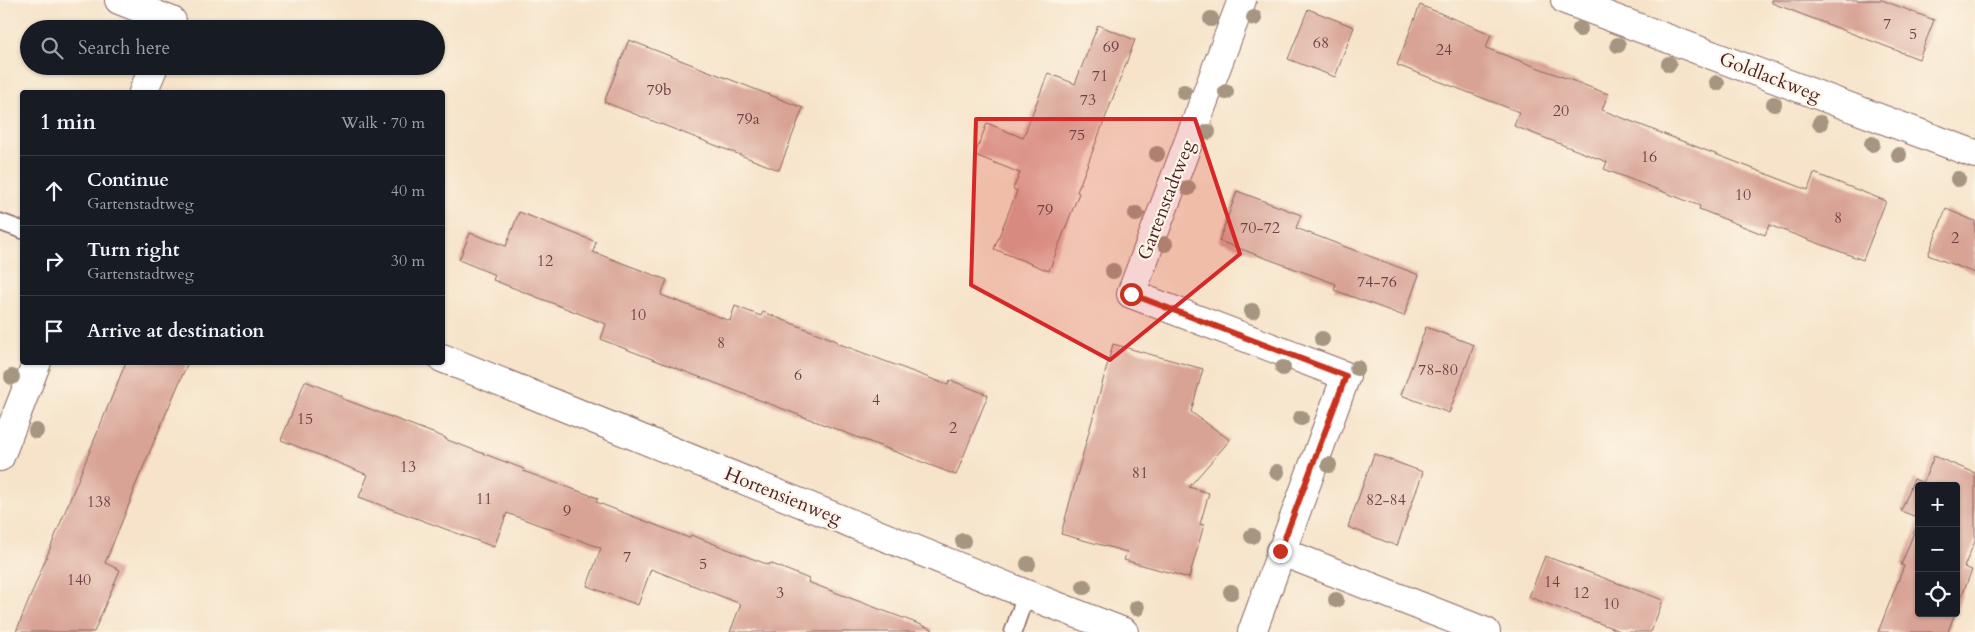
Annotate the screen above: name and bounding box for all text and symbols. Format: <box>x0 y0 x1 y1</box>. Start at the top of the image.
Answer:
house number: 7 <box>1883 13 1891 35</box>
search box <box>20 20 445 75</box>
house number: 5 <box>1909 23 1917 45</box>
house number: 68 <box>1313 32 1329 54</box>
icon: search <box>38 34 66 62</box>
text: Search here <box>78 35 170 61</box>
house number: 69 <box>1103 36 1119 58</box>
house number: 24 <box>1436 39 1452 61</box>
street label: Goldlackweg <box>1716 46 1825 108</box>
house number: 71 <box>1092 65 1108 87</box>
house number: 79b <box>647 79 671 101</box>
house number: 73 <box>1080 89 1096 111</box>
house number: 20 <box>1553 100 1569 122</box>
text: 1 min <box>40 108 96 137</box>
house number: 79a <box>736 108 760 130</box>
text: Walk · 70 m <box>341 112 425 134</box>
house number: 75 <box>1069 124 1085 146</box>
street label: Gartenstadtweg <box>1131 136 1201 264</box>
house number: 16 <box>1641 146 1657 168</box>
text: Continue <box>87 167 169 193</box>
icon: ahead <box>40 177 68 205</box>
text: 40 m <box>391 180 425 202</box>
house number: 10 <box>1735 184 1751 206</box>
text: Gartenstadtweg <box>87 193 194 215</box>
house number: 79 <box>1037 199 1053 221</box>
house number: 8 <box>1834 207 1842 229</box>
house number: 70-72 <box>1240 217 1280 239</box>
house number: 2 <box>1951 227 1959 249</box>
text: Turn right <box>87 237 179 263</box>
icon: right <box>40 247 68 275</box>
text: 30 m <box>391 250 425 272</box>
house number: 12 <box>537 250 553 272</box>
text: Gartenstadtweg <box>87 263 194 285</box>
house number: 74-76 <box>1357 271 1397 293</box>
route start <box>1120 283 1143 306</box>
house number: 10 <box>630 304 646 326</box>
icon: arrive <box>40 317 68 345</box>
text: Arrive at destination <box>87 318 264 344</box>
house number: 8 <box>717 332 725 354</box>
house number: 78-80 <box>1418 359 1458 381</box>
house number: 6 <box>794 364 802 386</box>
house number: 4 <box>872 389 880 411</box>
house number: 15 <box>297 408 313 430</box>
house number: 2 <box>949 417 957 439</box>
house number: 13 <box>400 456 416 478</box>
street label: Hortensienweg <box>721 461 846 531</box>
house number: 81 <box>1132 462 1148 484</box>
map controls <box>1915 482 1960 617</box>
button: + <box>1915 482 1960 527</box>
house number: 11 <box>476 488 492 510</box>
house number: 82-84 <box>1366 489 1406 511</box>
house number: 138 <box>87 491 111 513</box>
house number: 9 <box>563 500 571 522</box>
button: − <box>1915 527 1960 572</box>
route end <box>1269 540 1292 563</box>
house number: 7 <box>623 546 631 568</box>
house number: 5 <box>699 553 707 575</box>
house number: 140 <box>67 569 91 591</box>
house number: 14 <box>1544 571 1560 593</box>
button: locate <box>1915 572 1960 617</box>
house number: 3 <box>776 582 784 604</box>
house number: 12 <box>1573 582 1589 604</box>
house number: 10 <box>1603 593 1619 615</box>

